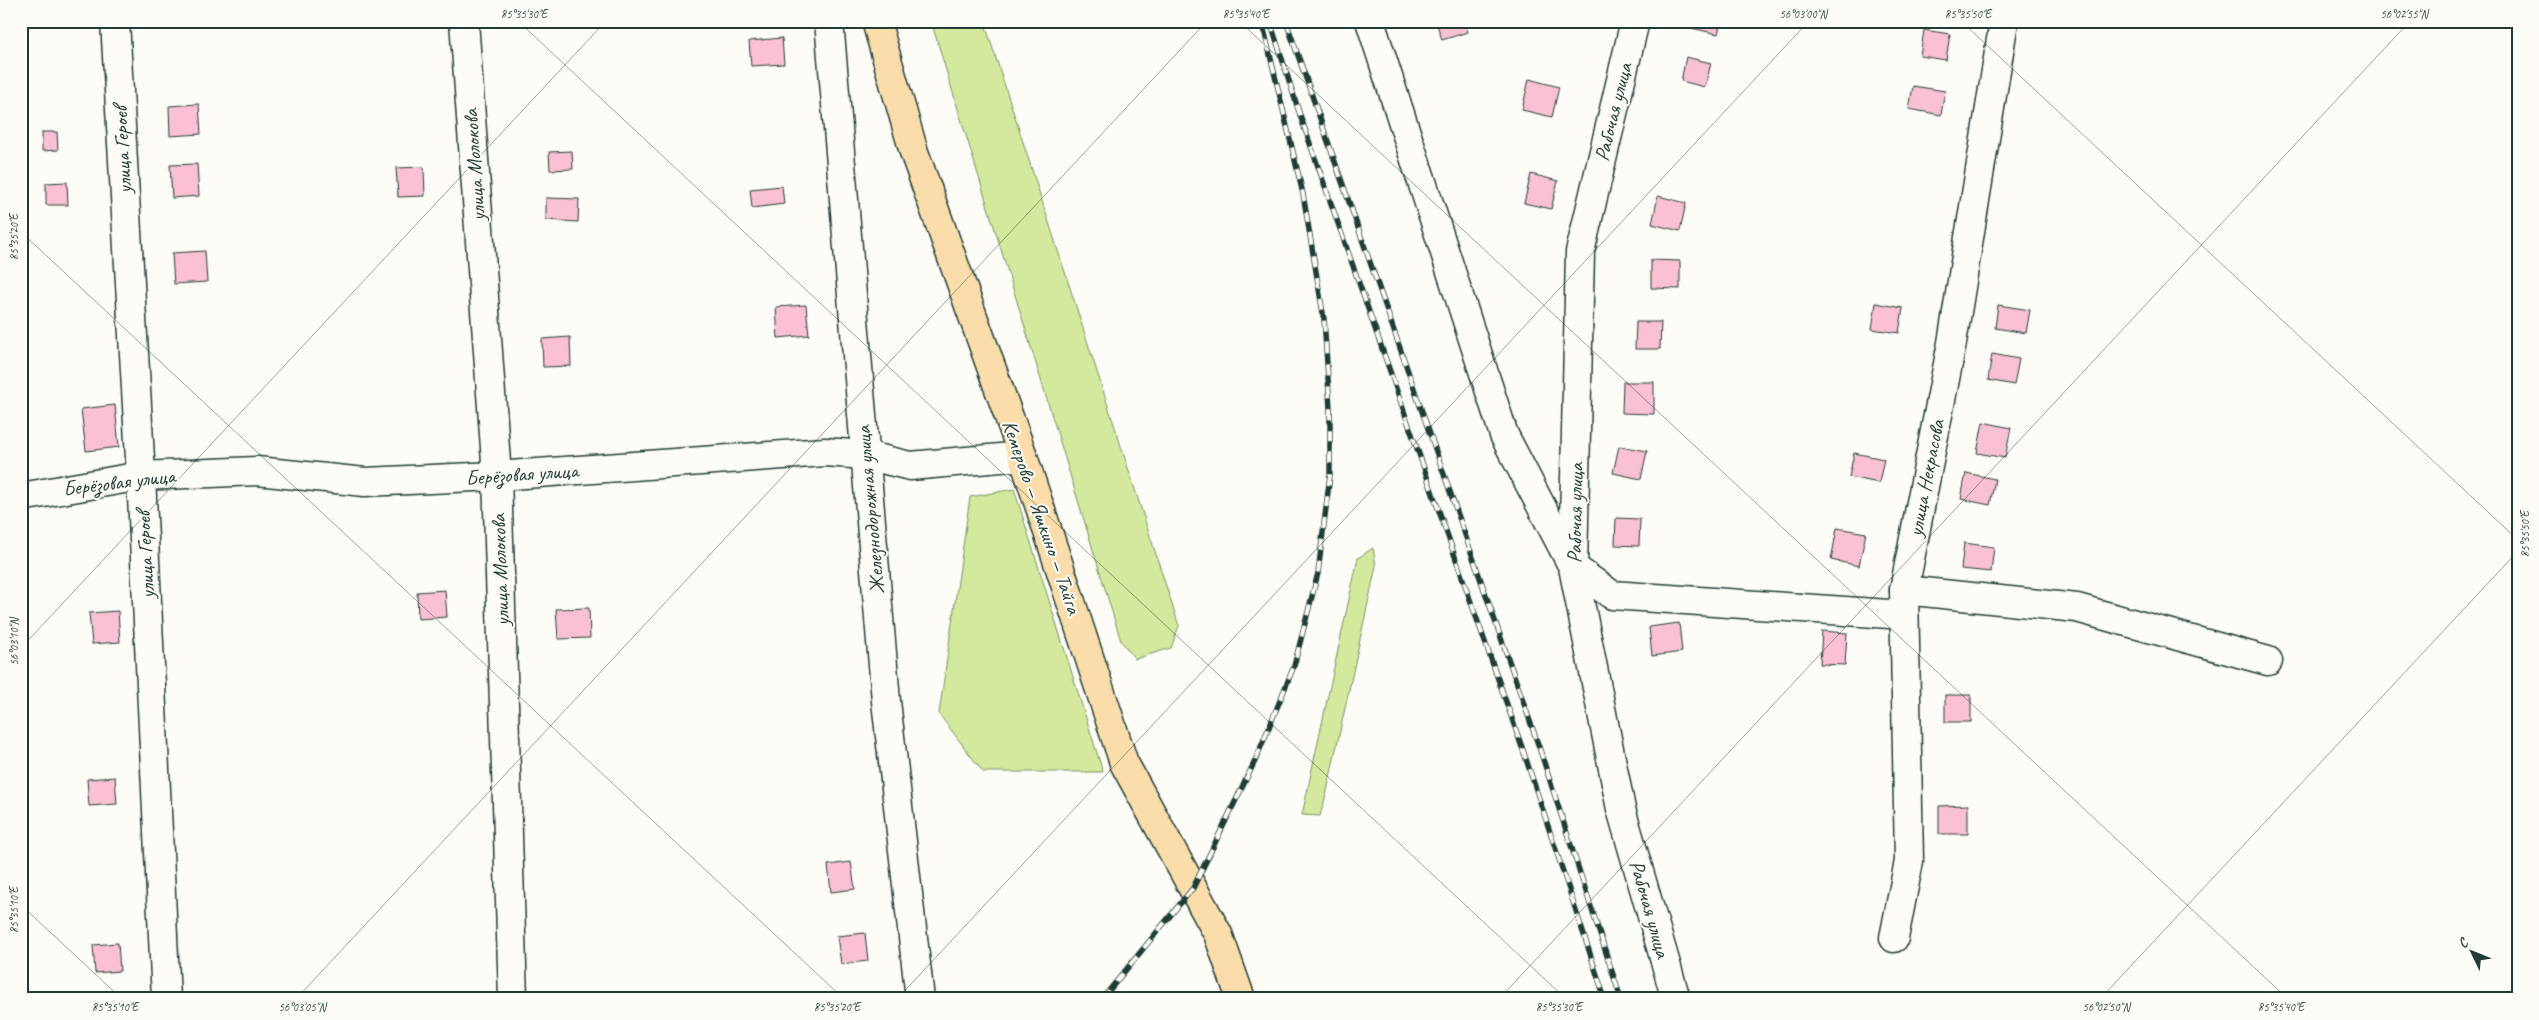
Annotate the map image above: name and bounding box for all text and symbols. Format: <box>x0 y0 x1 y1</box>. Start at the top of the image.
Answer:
text: 85°35'30"E <box>501 6 549 22</box>
text: 85°35'40"E <box>1223 6 1271 22</box>
text: 56°03'00"N <box>1779 6 1828 22</box>
text: 85°35'50"E <box>1945 6 1993 22</box>
text: 56°02'55"N <box>2380 6 2429 22</box>
street label: Рабочая улица <box>1588 58 1638 164</box>
street label: улица Героев <box>106 101 137 196</box>
street label: улица Молокова <box>457 106 491 224</box>
text: 85°35'20"E <box>6 212 22 260</box>
street label: Кемерово — Яшкино — Тайга <box>997 416 1088 619</box>
street label: улица Некрасова <box>1902 416 1950 541</box>
street label: Железнодорожная улица <box>850 423 890 595</box>
street label: Берёзовая улица <box>465 457 581 492</box>
street label: Рабочая улица <box>1561 461 1589 563</box>
street label: Берёзовая улица <box>62 462 179 503</box>
street label: улица Героев <box>129 506 160 601</box>
text: 85°35'50"E <box>2517 509 2533 557</box>
street label: улица Молокова <box>485 512 515 628</box>
text: 56°03'10"N <box>6 617 22 666</box>
street label: Рабочая улица <box>1624 857 1677 962</box>
text: 85°35'10"E <box>6 885 22 933</box>
north arrow <box>2446 928 2496 978</box>
text: С <box>2454 934 2473 952</box>
text: 85°35'10"E <box>92 999 140 1015</box>
text: 56°03'05"N <box>278 999 327 1015</box>
text: 85°35'20"E <box>814 999 862 1015</box>
text: 85°35'30"E <box>1536 999 1584 1015</box>
text: 56°02'50"N <box>2082 999 2131 1015</box>
text: 85°35'40"E <box>2258 999 2306 1015</box>

